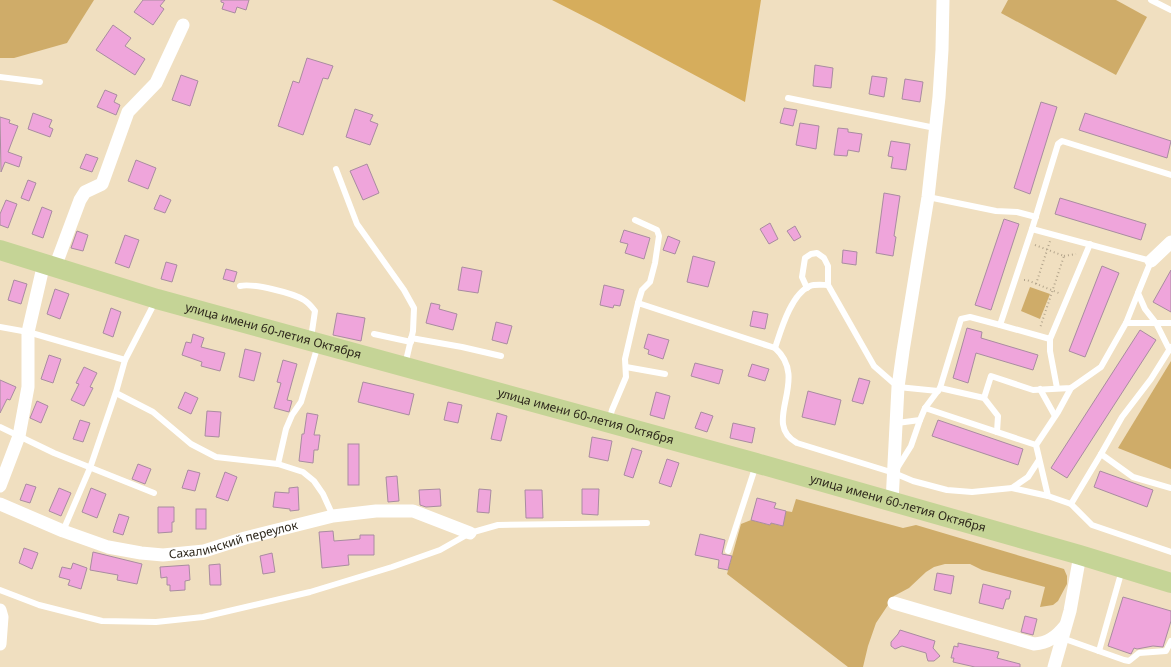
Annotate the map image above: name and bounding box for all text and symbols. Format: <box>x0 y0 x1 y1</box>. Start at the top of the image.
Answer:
street label: улица имени 60-летия Октября <box>183 298 363 363</box>
street label: улица имени 60-летия Октября <box>496 384 676 448</box>
street label: улица имени 60-летия Октября <box>808 470 988 536</box>
street label: Сахалинский переулок <box>168 516 300 562</box>

